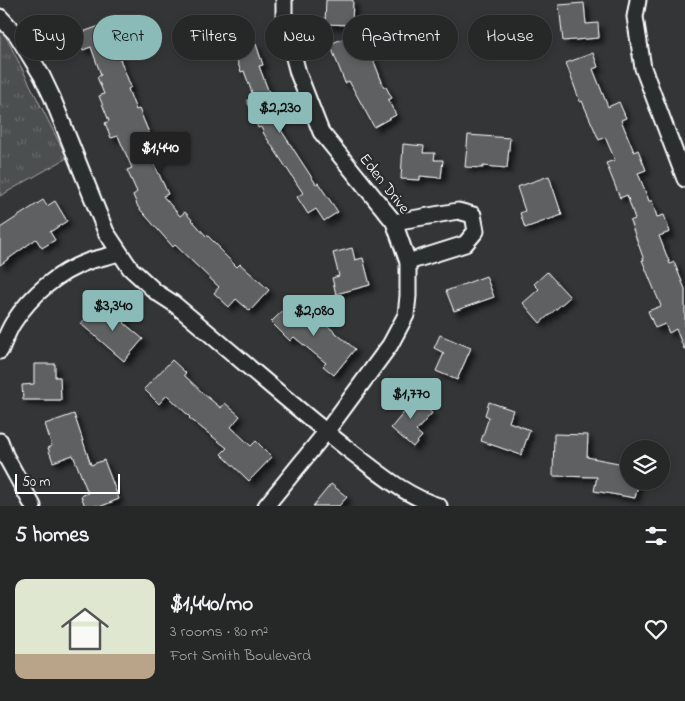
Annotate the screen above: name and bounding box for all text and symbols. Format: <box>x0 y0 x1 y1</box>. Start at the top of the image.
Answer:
chip: Buy <box>15 15 83 60</box>
chip: Rent <box>93 15 162 60</box>
chip: Filters <box>172 15 255 60</box>
chip: New <box>265 15 333 60</box>
chip: Apartment <box>343 15 458 60</box>
chip: House <box>468 15 552 60</box>
pin: $2,230 <box>239 92 321 134</box>
text: $2,230 <box>259 96 301 120</box>
pin: $1,440 <box>119 132 201 174</box>
text: $1,440 <box>141 136 179 160</box>
street label: Eden Drive <box>353 149 416 220</box>
pin: $3,340 <box>72 290 154 332</box>
text: $3,340 <box>93 294 133 318</box>
pin: $2,080 <box>273 294 355 337</box>
text: $2,080 <box>294 299 334 323</box>
pin: $1,770 <box>370 378 452 420</box>
text: $1,770 <box>392 382 430 406</box>
map controls <box>620 440 670 490</box>
button: layers <box>620 440 670 490</box>
scale bar <box>15 471 120 494</box>
text: 50 m <box>22 472 50 493</box>
text: 5 homes <box>15 521 90 551</box>
icon: filters <box>642 522 670 550</box>
text: $1,440/mo <box>170 590 253 620</box>
icon: home <box>55 599 115 659</box>
icon: heart <box>642 615 670 643</box>
text: 3 rooms · 80 m² <box>170 620 268 644</box>
text: Fort Smith Boulevard <box>170 644 311 668</box>

